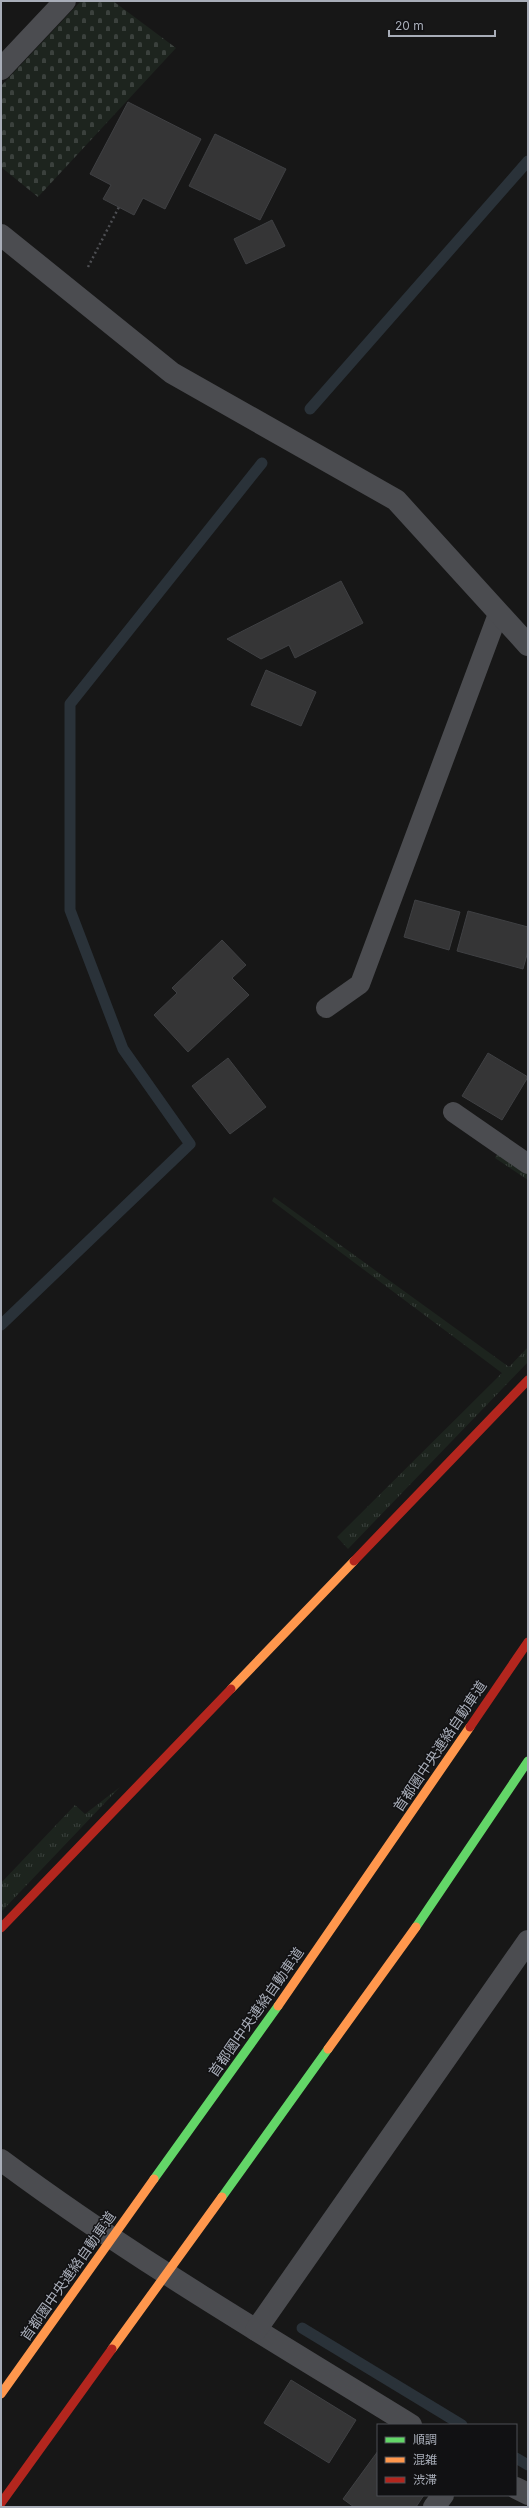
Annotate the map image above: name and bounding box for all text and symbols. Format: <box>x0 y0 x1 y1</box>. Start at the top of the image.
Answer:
scale bar <box>389 12 495 38</box>
text: 20 m <box>395 18 424 33</box>
street label: 首都圏中央連絡自動車道 <box>389 1677 490 1814</box>
street label: 首都圏中央連絡自動車道 <box>204 1944 307 2080</box>
street label: 首都圏中央連絡自動車道 <box>16 2208 119 2344</box>
legend <box>377 2424 517 2496</box>
text: 順調 <box>413 2432 437 2447</box>
text: 混雑 <box>413 2452 437 2467</box>
text: 渋滞 <box>413 2472 437 2487</box>

